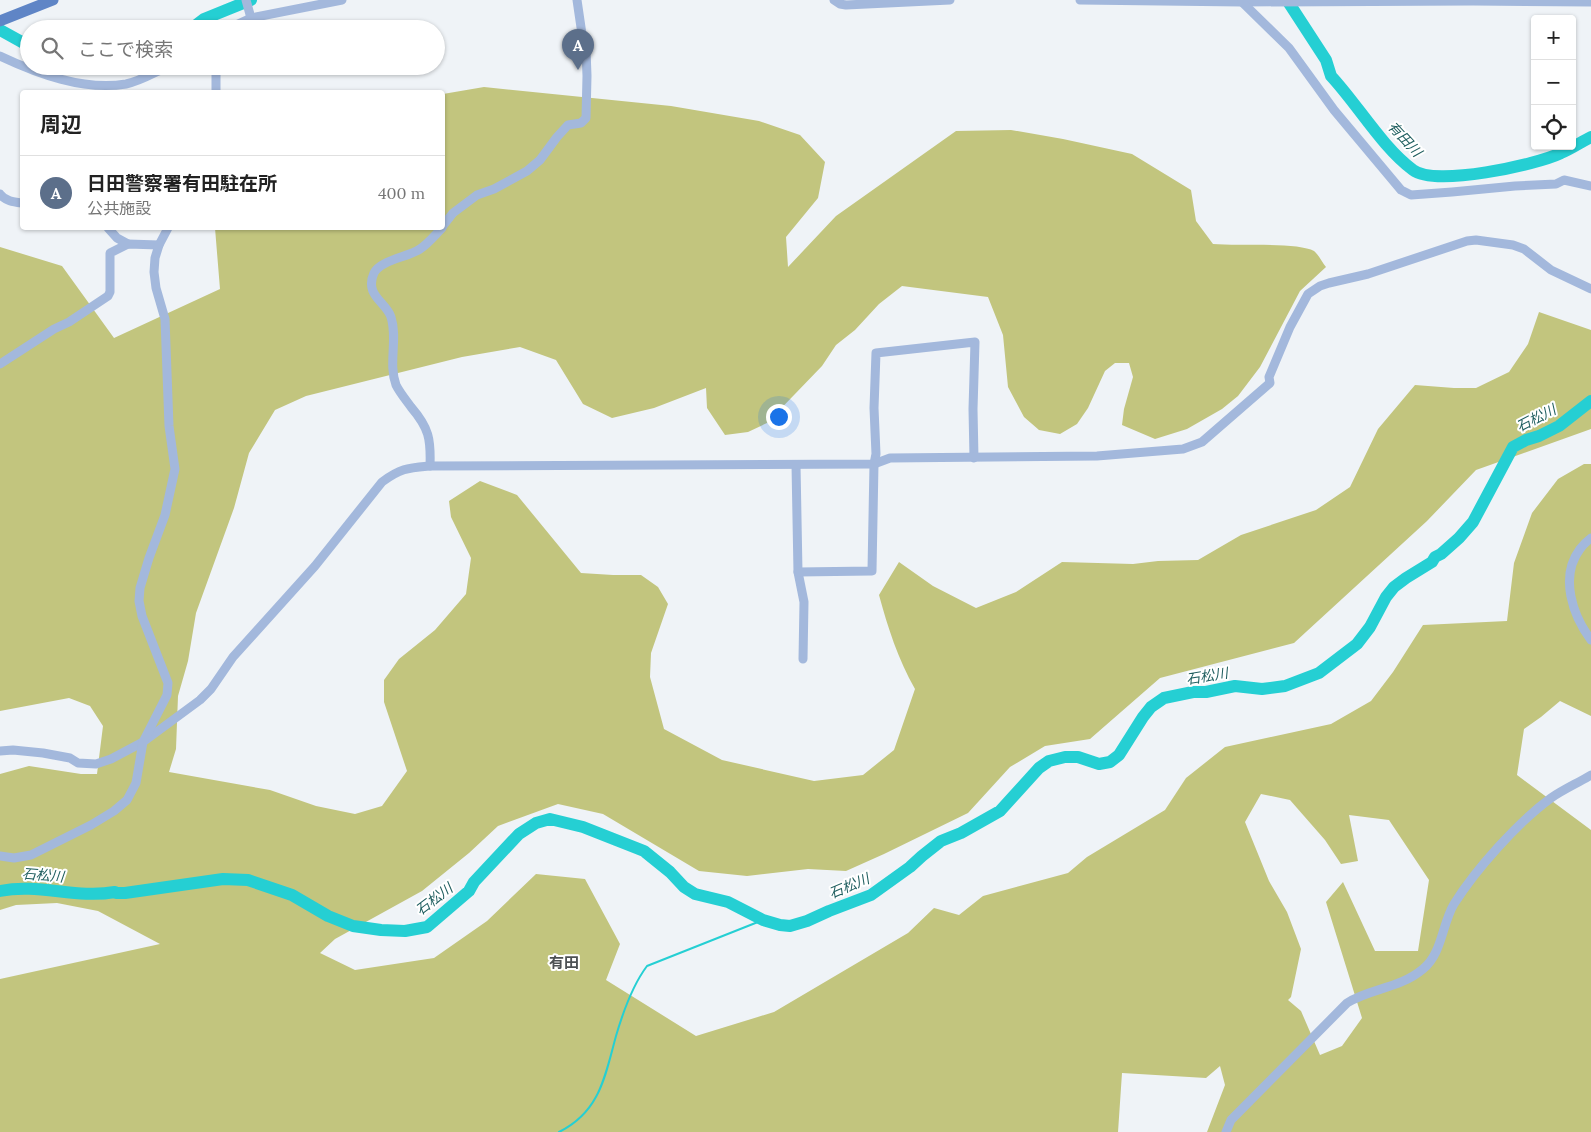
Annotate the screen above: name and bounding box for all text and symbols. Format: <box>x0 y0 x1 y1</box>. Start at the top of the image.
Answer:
map controls <box>1531 15 1576 150</box>
button: + <box>1531 15 1576 60</box>
search box <box>20 20 445 75</box>
pin: A <box>562 29 594 70</box>
icon: search <box>38 34 66 62</box>
text: ここで検索 <box>78 37 173 61</box>
button: − <box>1531 60 1576 105</box>
button: locate <box>1531 105 1576 150</box>
text: 周辺 <box>40 111 82 138</box>
water label: 有田川 <box>1384 118 1427 162</box>
text: 日田警察署有田駐在所 <box>87 171 277 195</box>
text: A <box>51 183 61 203</box>
text: 400 m <box>378 183 425 203</box>
text: 公共施設 <box>87 198 151 218</box>
water label: 石松川 <box>1513 400 1561 436</box>
your location <box>766 404 792 430</box>
water label: 石松川 <box>1185 664 1231 688</box>
water label: 石松川 <box>21 864 67 886</box>
water label: 石松川 <box>826 869 874 902</box>
water label: 石松川 <box>412 878 458 919</box>
district label: 有田 <box>549 953 579 972</box>

